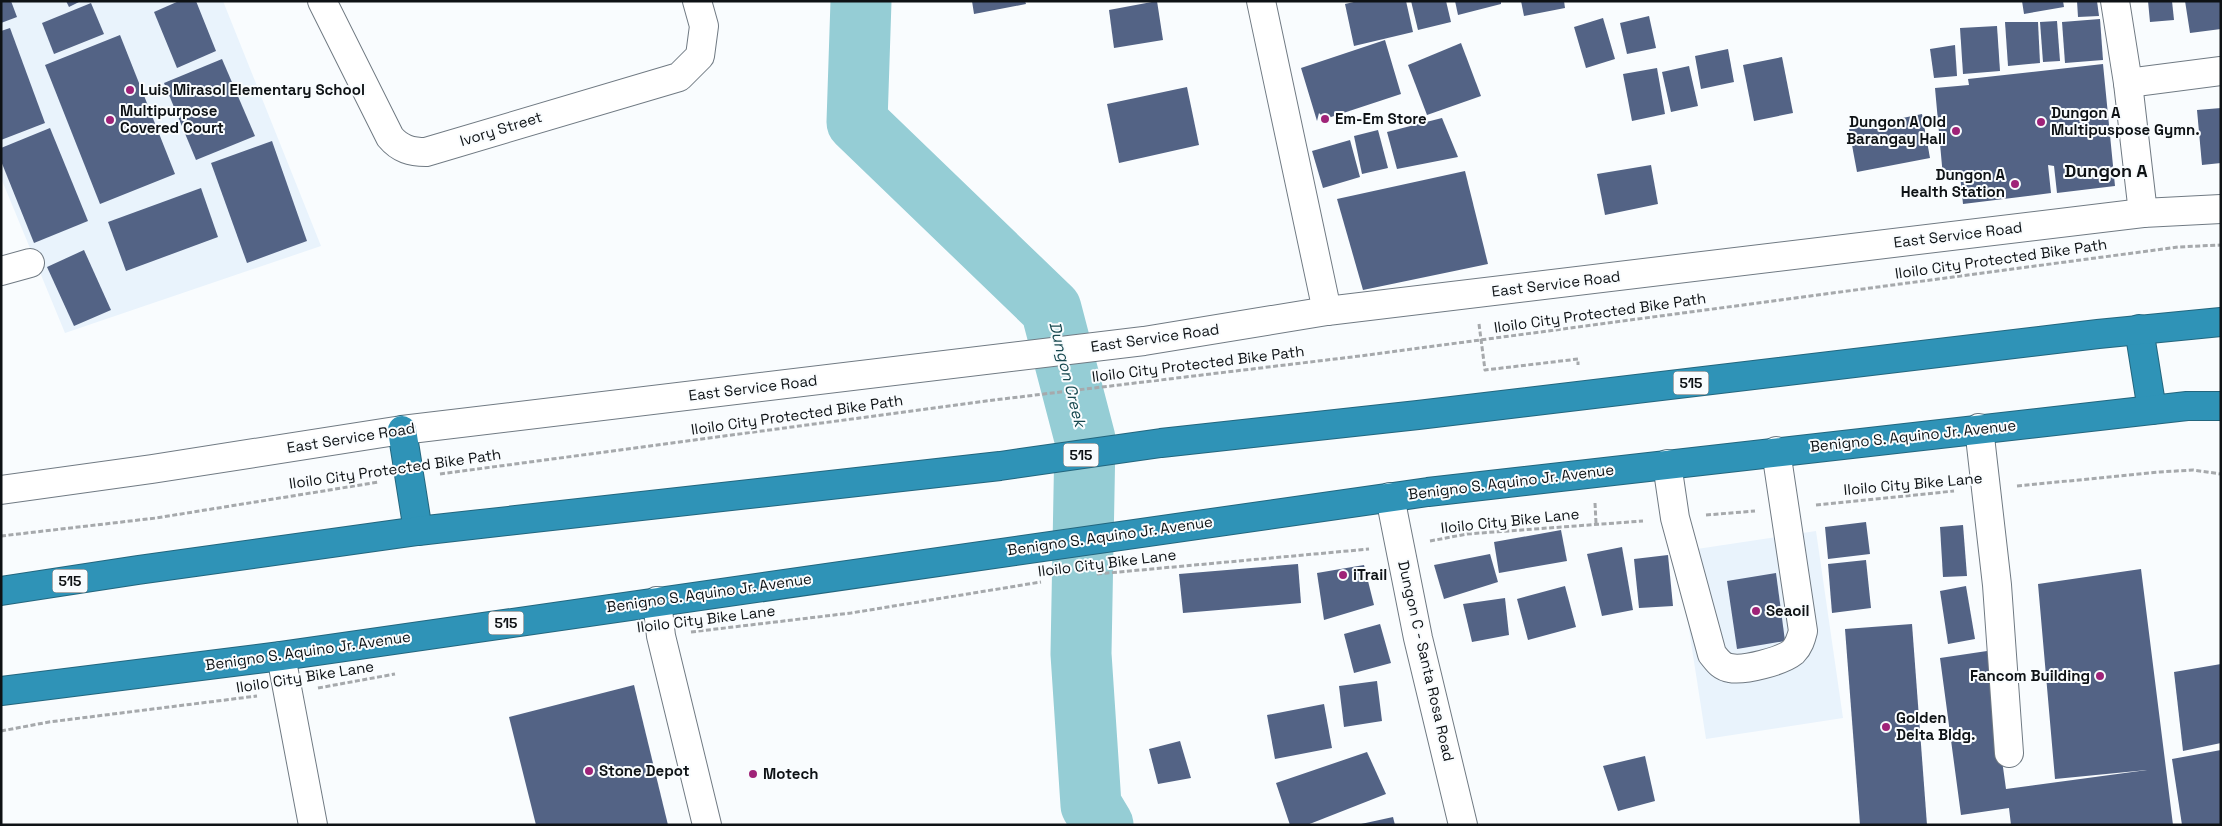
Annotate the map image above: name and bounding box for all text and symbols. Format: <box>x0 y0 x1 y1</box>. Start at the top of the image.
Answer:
place label: Luis Mirasol Elementary School <box>140 80 365 99</box>
marker: Luis Mirasol Elementary School <box>124 84 136 96</box>
place label: Multipurpose Covered Court <box>120 101 224 137</box>
place label: Dungon A Multipuspose Gymn. <box>2051 103 2200 139</box>
street label: Ivory Street <box>457 107 544 150</box>
place label: Em-Em Store <box>1335 109 1427 128</box>
place label: Dungon A Old Barangay Hall <box>1846 112 1946 148</box>
marker: Em-Em Store <box>1319 113 1331 125</box>
marker: Multipurpose Covered Court <box>104 114 116 126</box>
marker: Dungon A Multipuspose Gymn. <box>2035 116 2047 128</box>
marker: Dungon A Old Barangay Hall <box>1950 125 1962 137</box>
district label: Dungon A <box>2064 159 2148 182</box>
place label: Dungon A Health Station <box>1901 165 2005 201</box>
marker: Dungon A Health Station <box>2009 178 2021 190</box>
street label: East Service Road <box>1893 217 2023 252</box>
street label: Iloilo City Protected Bike Path <box>1894 234 2108 283</box>
street label: East Service Road <box>1491 266 1621 301</box>
street label: Iloilo City Protected Bike Path <box>1493 288 1707 337</box>
water label: Dungon Creek <box>1044 319 1091 431</box>
street label: East Service Road <box>1089 319 1220 356</box>
street label: Iloilo City Protected Bike Path <box>1091 341 1305 386</box>
street label: East Service Road <box>688 370 818 405</box>
road number: 515 <box>1674 372 1708 394</box>
street label: Iloilo City Protected Bike Path <box>690 390 904 439</box>
street label: Benigno S. Aquino Jr. Avenue <box>1809 415 2017 456</box>
street label: East Service Road <box>285 418 416 457</box>
street label: Iloilo City Protected Bike Path <box>288 444 502 493</box>
road number: 515 <box>1064 444 1098 466</box>
street label: Benigno S. Aquino Jr. Avenue <box>1407 459 1615 504</box>
street label: Iloilo City Bike Lane <box>1843 468 1983 499</box>
street label: Iloilo City Bike Lane <box>1440 504 1580 537</box>
street label: Benigno S. Aquino Jr. Avenue <box>1006 512 1214 559</box>
street label: Iloilo City Bike Lane <box>1037 545 1177 580</box>
street label: Dungon C - Santa Rosa Road <box>1394 559 1459 763</box>
place label: iTrail <box>1353 565 1387 584</box>
street label: Benigno S. Aquino Jr. Avenue <box>605 569 813 616</box>
marker: iTrail <box>1337 569 1349 581</box>
road number: 515 <box>52 570 88 592</box>
street label: Iloilo City Bike Lane <box>636 601 776 636</box>
place label: Seaoil <box>1766 601 1809 620</box>
marker: Seaoil <box>1750 605 1762 617</box>
road number: 515 <box>488 612 524 634</box>
street label: Benigno S. Aquino Jr. Avenue <box>204 627 412 674</box>
street label: Iloilo City Bike Lane <box>235 656 375 697</box>
place label: Fancom Building <box>1970 666 2090 685</box>
marker: Fancom Building <box>2094 670 2106 682</box>
place label: Golden Delta Bldg. <box>1896 708 1976 744</box>
marker: Golden Delta Bldg. <box>1880 721 1892 733</box>
place label: Stone Depot <box>599 761 690 780</box>
place label: Motech <box>763 764 818 783</box>
marker: Stone Depot <box>583 765 595 777</box>
marker: Motech <box>747 768 759 780</box>

